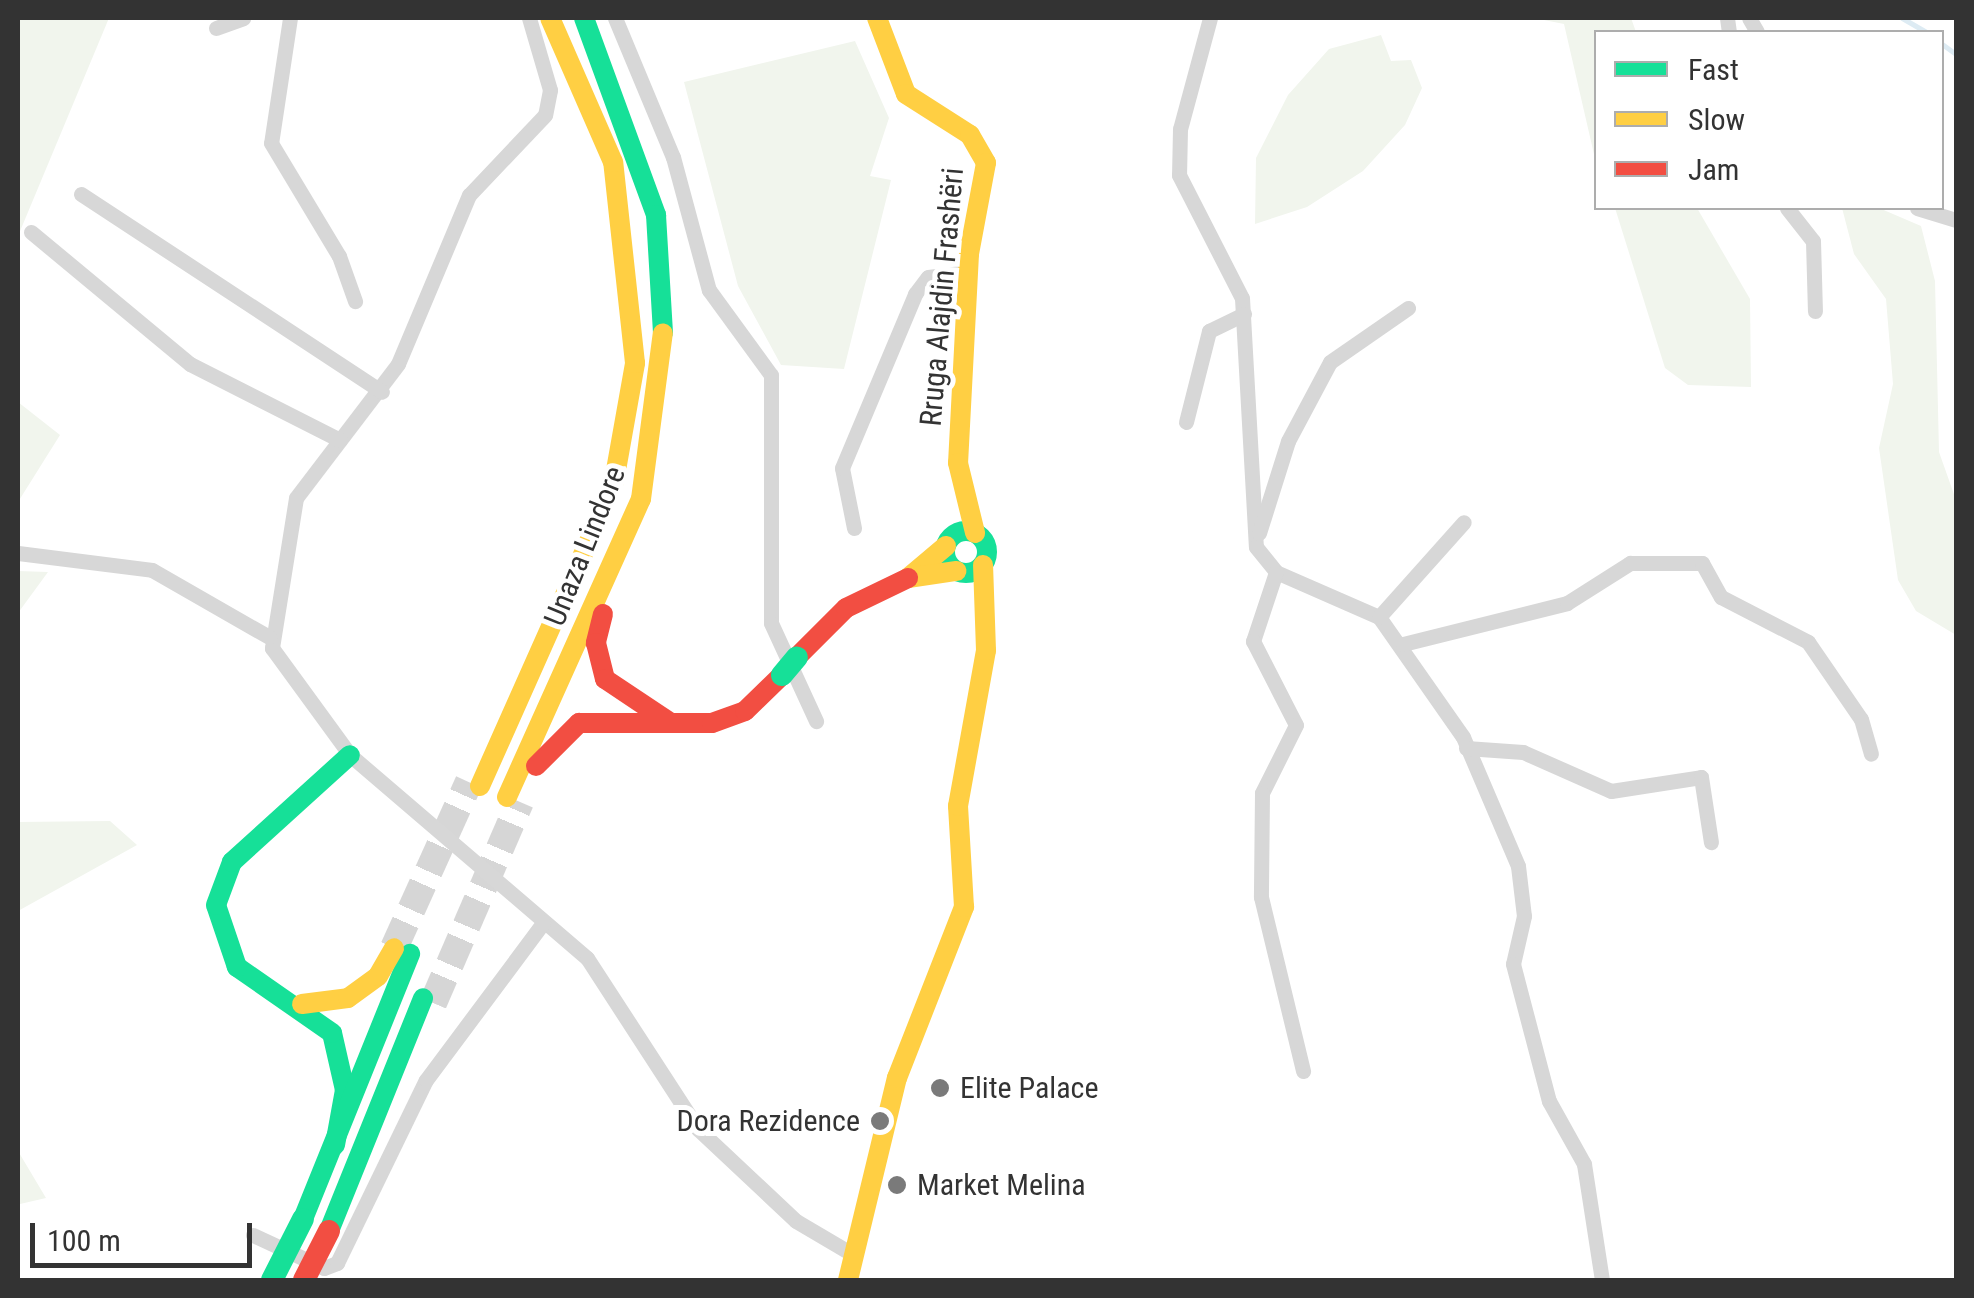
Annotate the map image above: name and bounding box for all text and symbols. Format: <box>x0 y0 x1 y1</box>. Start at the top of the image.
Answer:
legend <box>1594 30 1944 210</box>
text: Fast <box>1688 52 1739 87</box>
text: Slow <box>1688 102 1745 137</box>
text: Jam <box>1688 152 1739 187</box>
street label: Rruga Alajdin Frashëri <box>913 166 971 428</box>
street label: Unaza Lindore <box>537 461 633 631</box>
place label: Elite Palace <box>960 1070 1099 1106</box>
marker: Elite Palace <box>929 1077 951 1099</box>
place label: Dora Rezidence <box>677 1103 860 1139</box>
marker: Dora Rezidence <box>869 1110 891 1132</box>
place label: Market Melina <box>917 1167 1086 1203</box>
marker: Market Melina <box>886 1174 908 1196</box>
scale bar <box>35 1203 258 1265</box>
text: 100 m <box>47 1223 121 1258</box>

